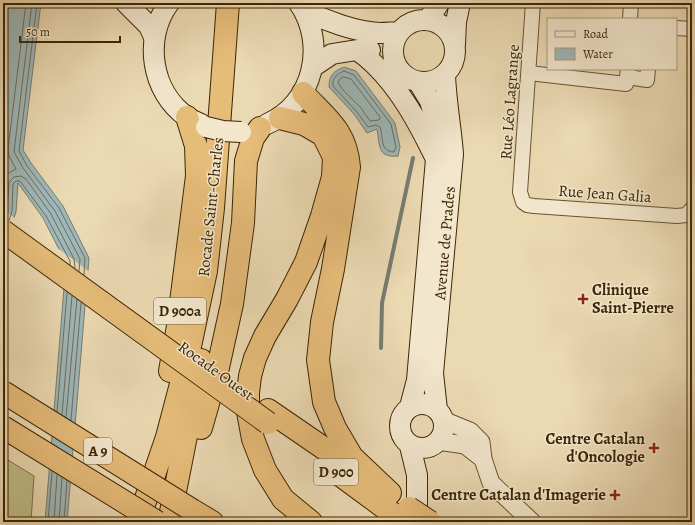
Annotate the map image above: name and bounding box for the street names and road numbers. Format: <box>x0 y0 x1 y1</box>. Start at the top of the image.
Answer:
street label: Rue Léo Lagrange <box>495 44 525 160</box>
street label: Rocade Saint-Charles <box>193 136 229 278</box>
street label: Rue Jean Galia <box>558 180 653 208</box>
street label: Avenue de Prades <box>429 185 461 302</box>
road number: D 900a <box>154 298 206 324</box>
street label: Rocade Ouest <box>174 336 258 406</box>
road number: A 9 <box>84 438 112 464</box>
road number: D 900 <box>314 459 358 485</box>

